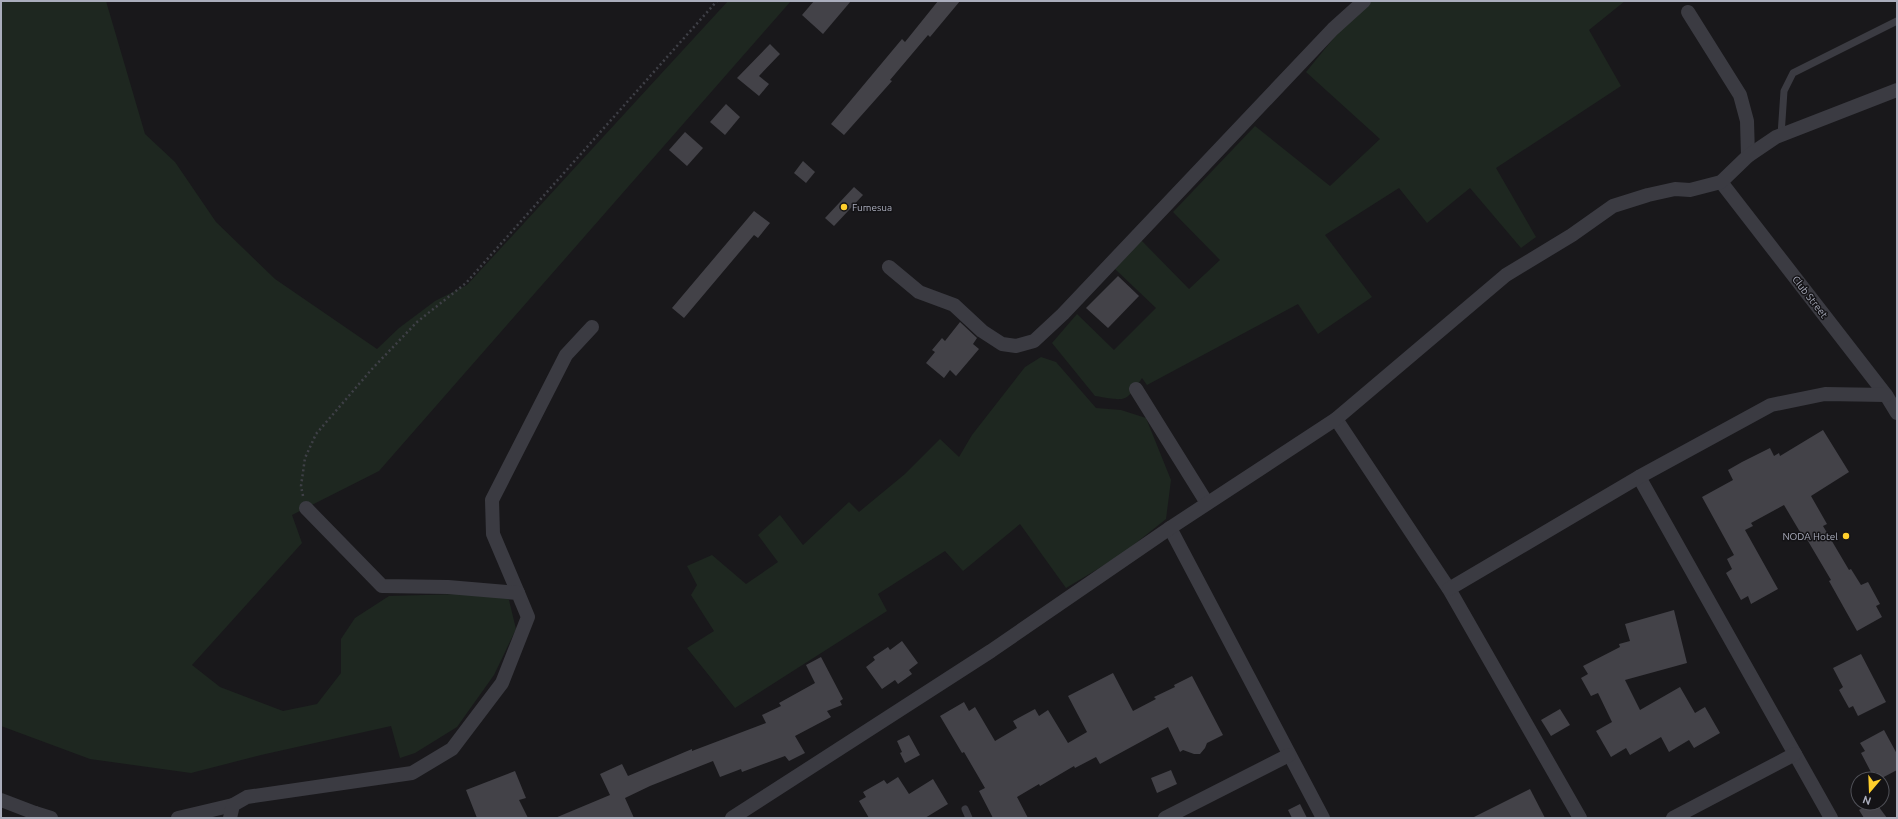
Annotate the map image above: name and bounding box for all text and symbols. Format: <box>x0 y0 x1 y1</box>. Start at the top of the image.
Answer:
marker: Fumesua <box>839 202 849 212</box>
place label: Fumesua <box>852 202 892 213</box>
street label: Club Street <box>1790 274 1830 320</box>
place label: NODA Hotel <box>1782 531 1838 542</box>
marker: NODA Hotel <box>1841 531 1851 541</box>
north arrow <box>1850 771 1890 811</box>
text: N <box>1861 793 1873 807</box>

